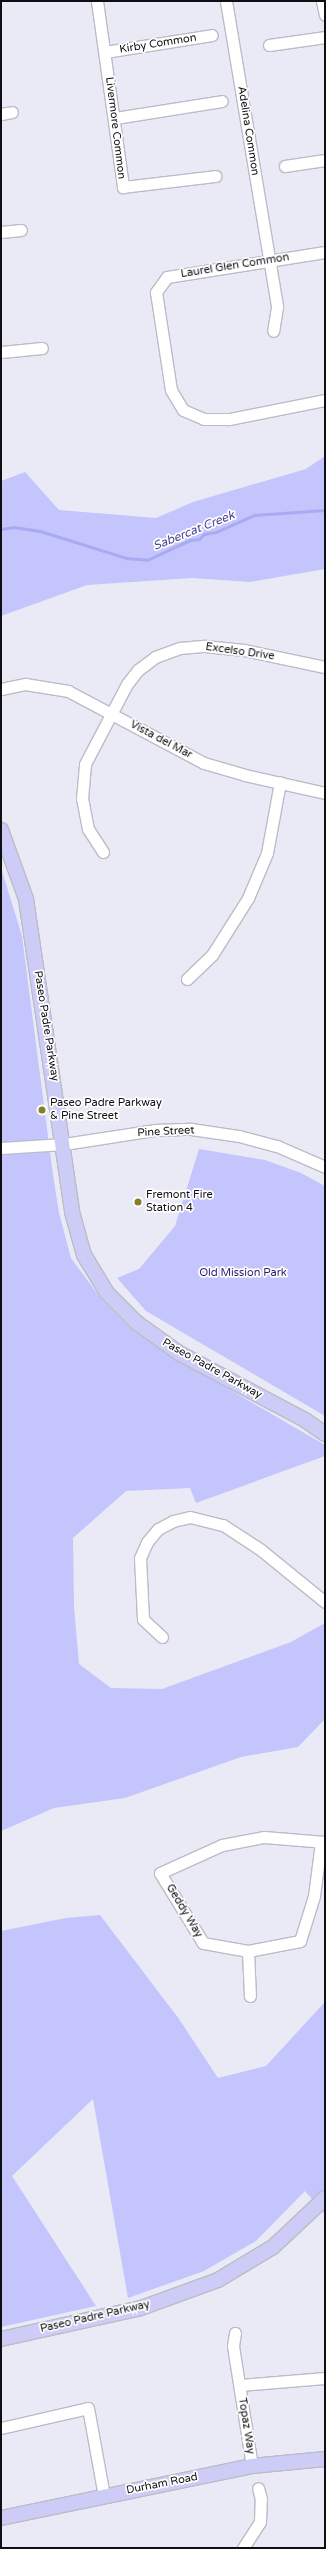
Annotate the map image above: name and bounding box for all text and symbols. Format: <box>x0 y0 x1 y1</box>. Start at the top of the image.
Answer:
street label: Kirby Common <box>119 31 197 57</box>
street label: Livermore Common <box>102 76 128 180</box>
street label: Adelina Common <box>234 85 262 177</box>
street label: Laurel Glen Common <box>180 251 290 281</box>
water label: Sabercat Creek <box>151 508 237 554</box>
street label: Excelso Drive <box>205 641 275 663</box>
street label: Vista del Mar <box>128 718 194 762</box>
street label: Paseo Padre Parkway <box>31 970 61 1082</box>
place label: Paseo Padre Parkway & Pine Street <box>50 1097 162 1123</box>
marker: Paseo Padre Parkway & Pine Street <box>37 1105 47 1115</box>
street label: Pine Street <box>137 1124 195 1140</box>
place label: Fremont Fire Station 4 <box>146 1189 213 1215</box>
marker: Fremont Fire Station 4 <box>133 1197 143 1207</box>
park label: Old Mission Park <box>199 1266 287 1280</box>
street label: Paseo Padre Parkway <box>160 1336 264 1402</box>
street label: Geddy Way <box>163 1882 205 1940</box>
street label: Paseo Padre Parkway <box>39 2298 151 2336</box>
street label: Topaz Way <box>235 2397 257 2455</box>
street label: Durham Road <box>125 2471 199 2497</box>

